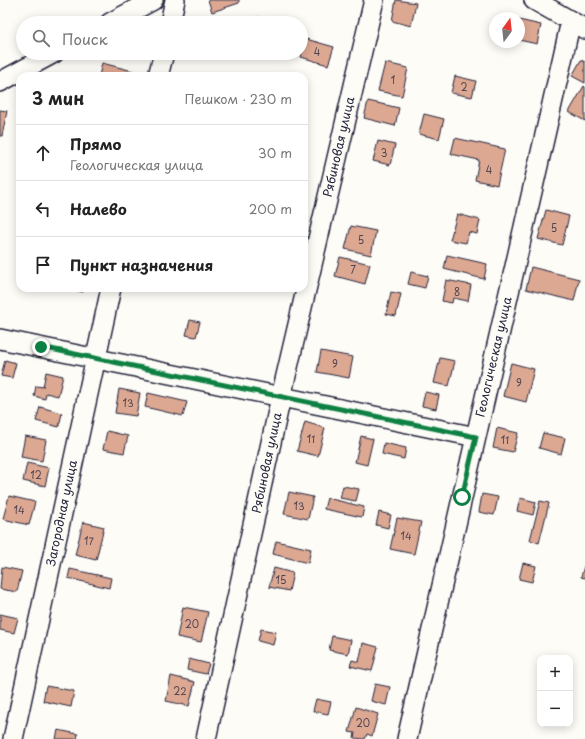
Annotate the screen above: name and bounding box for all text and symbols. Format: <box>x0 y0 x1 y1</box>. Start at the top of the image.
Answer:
north arrow <box>489 12 525 48</box>
search box <box>16 16 308 60</box>
icon: search <box>30 27 52 49</box>
text: Поиск <box>62 27 108 50</box>
house number: 4 <box>314 44 321 59</box>
house number: 1 <box>391 72 395 87</box>
house number: 2 <box>460 79 468 94</box>
text: 3 мин <box>32 85 84 111</box>
text: Пешком · 230 m <box>184 89 292 108</box>
street label: Рябиновая улица <box>318 94 358 199</box>
text: Прямо <box>70 132 121 155</box>
icon: ahead <box>32 142 54 164</box>
text: 30 m <box>258 143 292 162</box>
house number: 3 <box>381 145 387 160</box>
text: Геологическая улица <box>70 155 203 174</box>
house number: 4 <box>486 162 493 177</box>
text: Налево <box>70 197 127 220</box>
icon: left <box>32 198 54 220</box>
text: 200 m <box>249 199 292 218</box>
house number: 5 <box>551 220 557 235</box>
house number: 5 <box>358 232 364 247</box>
text: Пункт назначения <box>70 253 213 276</box>
icon: arrive <box>32 254 54 276</box>
house number: 7 <box>350 262 356 277</box>
house number: 8 <box>454 284 460 299</box>
street label: Геологическая улица <box>470 294 516 419</box>
route end <box>32 338 50 356</box>
house number: 9 <box>332 356 338 371</box>
house number: 9 <box>516 375 522 390</box>
house number: 13 <box>122 395 134 410</box>
street label: Рябиновая улица <box>247 410 286 515</box>
house number: 11 <box>307 431 315 446</box>
house number: 11 <box>501 432 509 447</box>
street label: Загородная улица <box>41 458 81 567</box>
house number: 12 <box>30 467 42 482</box>
route start <box>453 488 471 506</box>
house number: 13 <box>293 498 305 513</box>
house number: 14 <box>13 502 25 517</box>
house number: 14 <box>400 528 412 543</box>
house number: 17 <box>84 533 95 548</box>
house number: 15 <box>276 572 286 587</box>
house number: 20 <box>185 616 199 631</box>
map controls <box>537 655 573 727</box>
button: + <box>537 655 573 691</box>
house number: 22 <box>173 683 187 698</box>
button: − <box>537 691 573 727</box>
house number: 20 <box>356 715 370 730</box>

